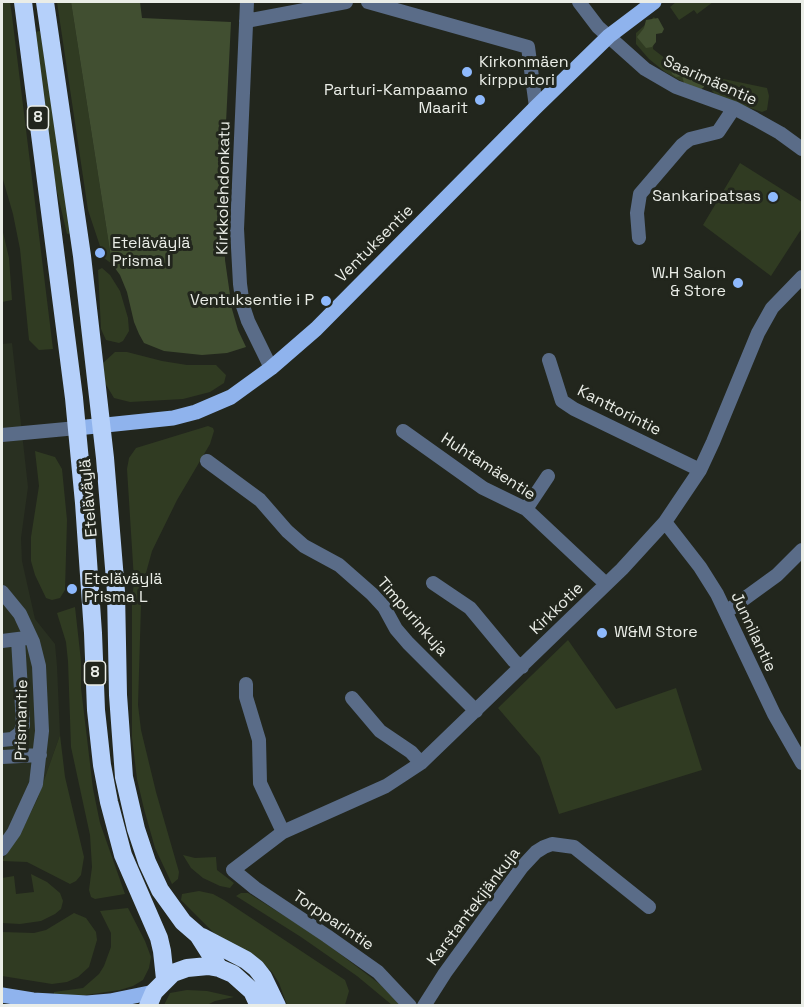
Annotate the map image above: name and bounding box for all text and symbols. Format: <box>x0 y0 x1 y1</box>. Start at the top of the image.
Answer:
street label: Saarimäentie <box>660 52 760 110</box>
place label: Kirkonmäen kirpputori <box>479 53 569 91</box>
marker: Kirkonmäen kirpputori <box>460 65 474 79</box>
place label: Parturi-Kampaamo Maarit <box>324 81 468 119</box>
marker: Parturi-Kampaamo Maarit <box>473 93 487 107</box>
road number: 8 <box>28 106 48 130</box>
street label: Kirkkolehdonkatu <box>213 121 235 255</box>
place label: Sankaripatsas <box>652 187 761 207</box>
marker: Sankaripatsas <box>766 190 780 204</box>
street label: Ventuksentie <box>332 201 418 287</box>
place label: Eteläväylä Prisma I <box>112 234 191 272</box>
marker: Eteläväylä Prisma I <box>93 246 107 260</box>
place label: W.H Salon & Store <box>651 264 726 302</box>
marker: W.H Salon & Store <box>731 276 745 290</box>
place label: Ventuksentie i P <box>190 291 314 311</box>
marker: Ventuksentie i P <box>319 294 333 308</box>
street label: Kanttorintie <box>574 382 664 440</box>
street label: Huhtamäentie <box>437 429 539 505</box>
street label: Eteläväylä <box>76 458 102 538</box>
place label: Eteläväylä Prisma L <box>84 570 163 608</box>
street label: Timpurinkuja <box>372 574 452 660</box>
street label: Kirkkotie <box>526 579 588 639</box>
marker: Eteläväylä Prisma L <box>65 582 79 596</box>
street label: Junnilantie <box>726 589 780 675</box>
place label: W&M Store <box>614 623 698 643</box>
marker: W&M Store <box>595 626 609 640</box>
road number: 8 <box>84 661 106 685</box>
street label: Prismantie <box>12 679 32 761</box>
street label: Karstantekijänkuja <box>423 844 525 970</box>
street label: Torpparintie <box>289 887 377 955</box>

